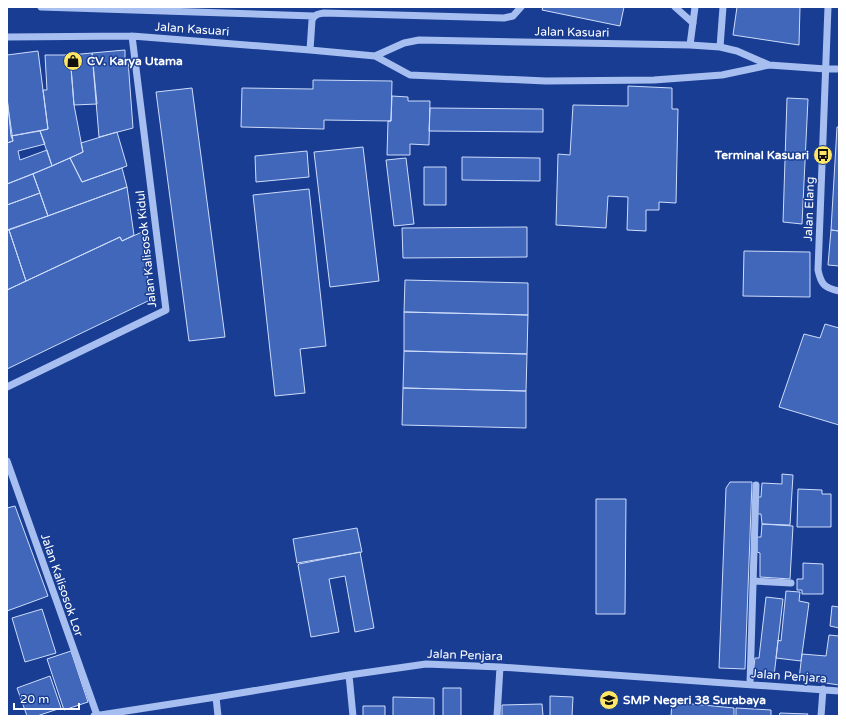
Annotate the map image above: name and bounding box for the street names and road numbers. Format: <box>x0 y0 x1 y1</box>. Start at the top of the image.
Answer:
street label: Jalan Kasuari <box>154 19 230 39</box>
street label: Jalan Kasuari <box>535 24 609 40</box>
street label: Jalan Elang <box>801 176 817 242</box>
street label: Jalan Kalisosok Kidul <box>133 190 159 308</box>
street label: Jalan Kalisosok Lor <box>38 532 86 639</box>
street label: Jalan Penjara <box>427 647 503 663</box>
street label: Jalan Penjara <box>751 666 827 686</box>

